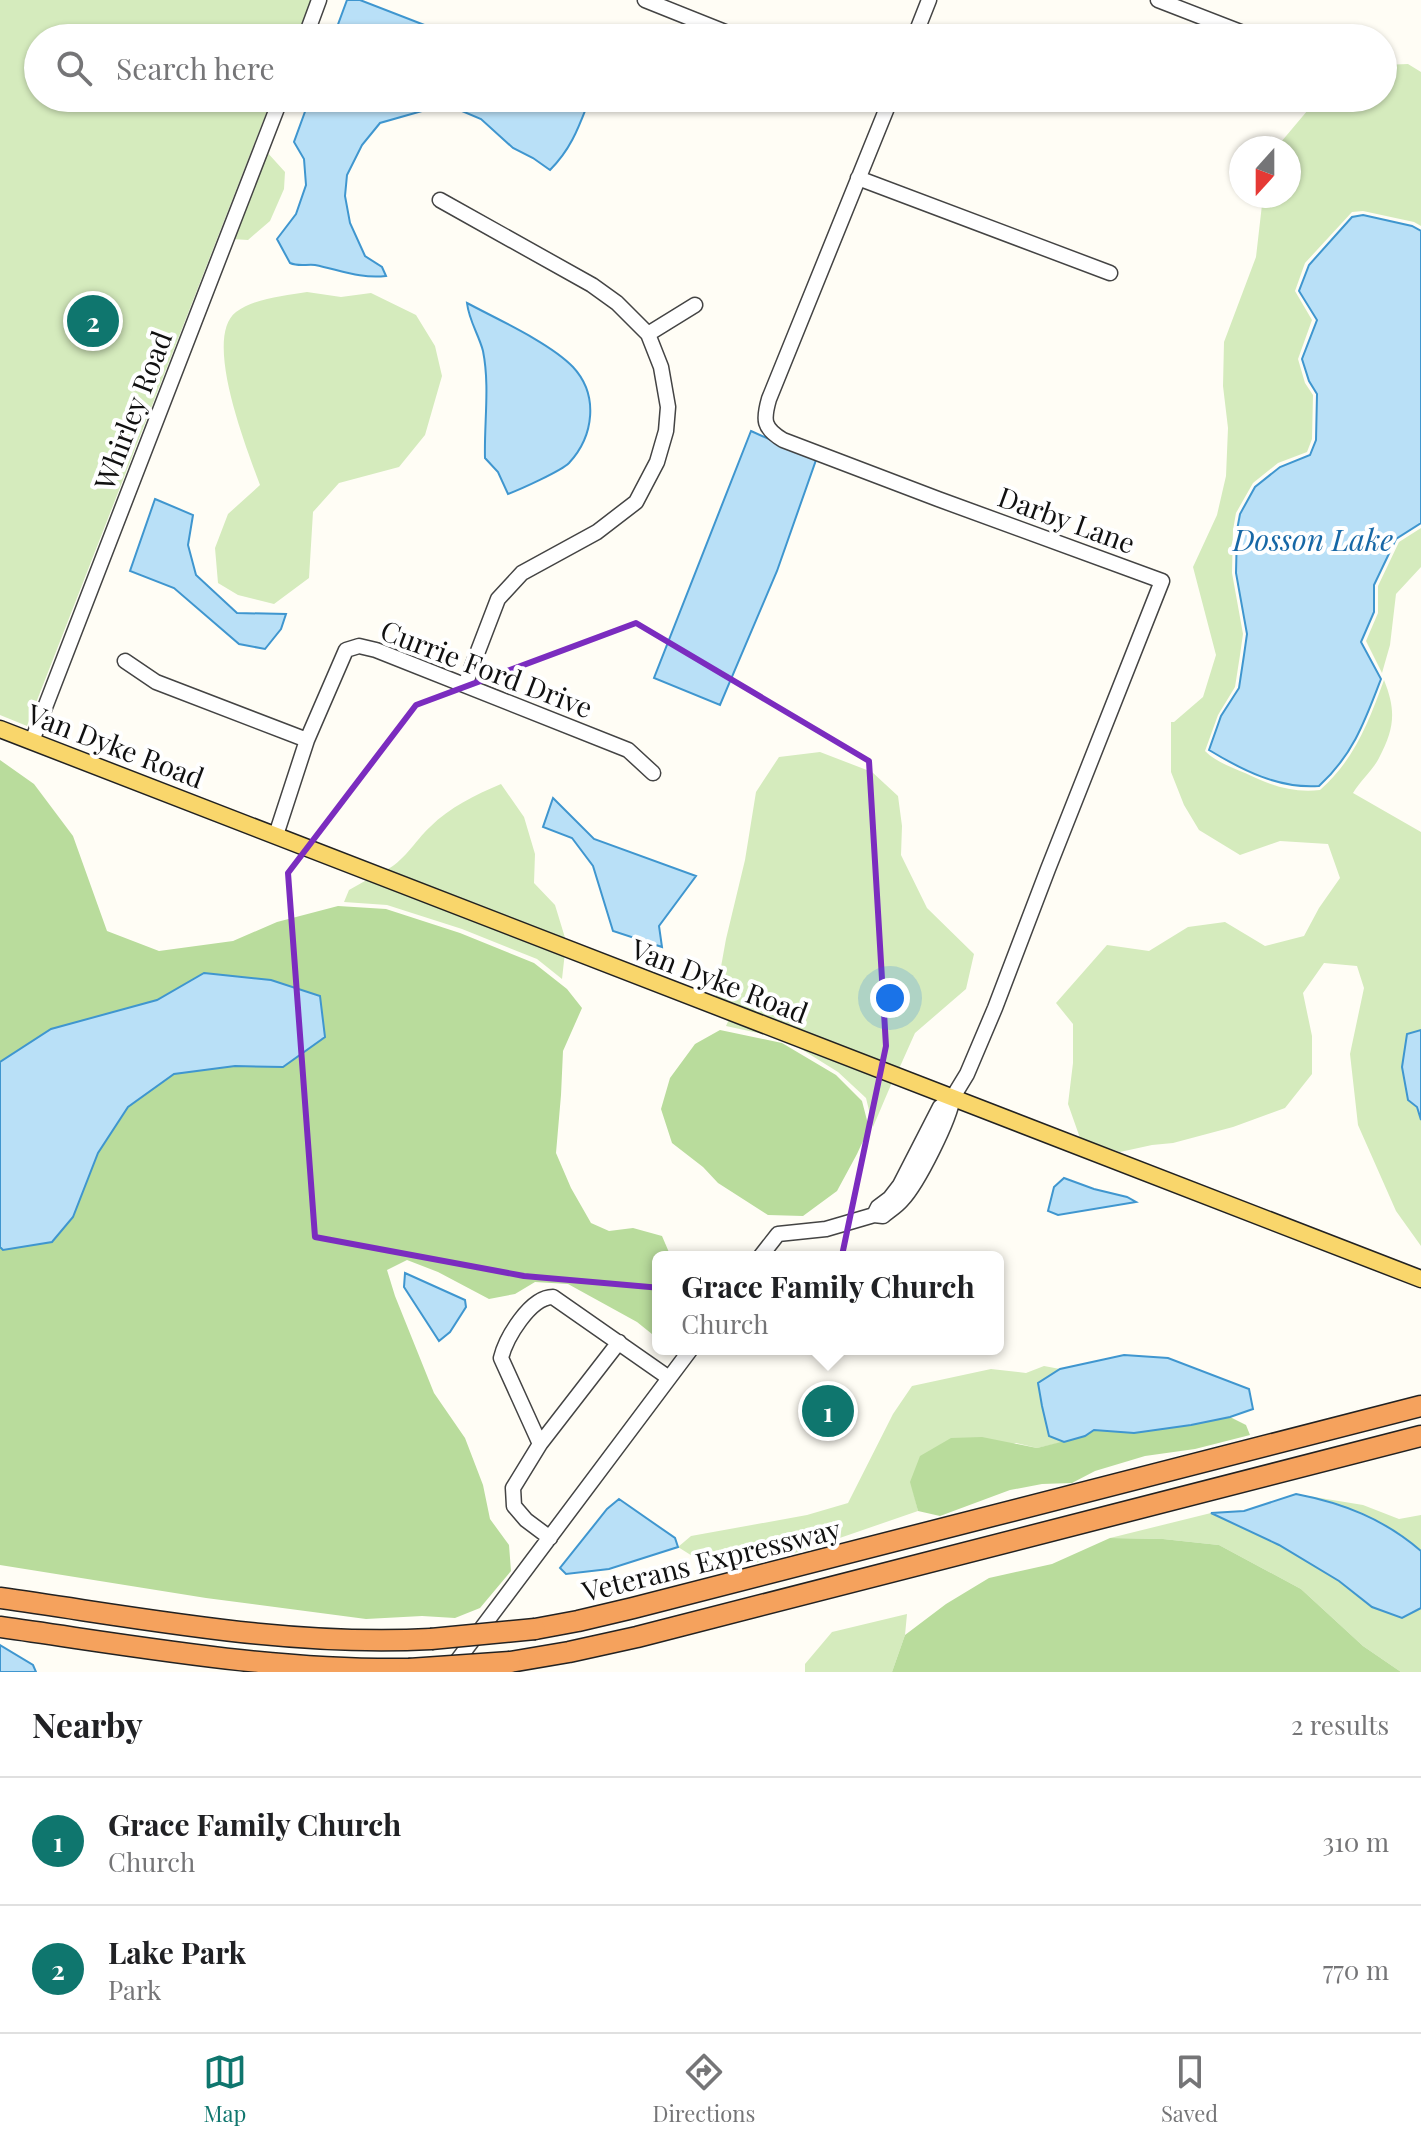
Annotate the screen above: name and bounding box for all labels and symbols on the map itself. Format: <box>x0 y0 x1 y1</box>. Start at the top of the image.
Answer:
north arrow <box>1229 136 1301 208</box>
pin: 2 <box>67 291 119 351</box>
street label: Whirley Road <box>84 325 179 496</box>
street label: Darby Lane <box>993 477 1141 561</box>
water label: Dosson Lake <box>1232 519 1393 559</box>
street label: Currie Ford Drive <box>376 611 598 725</box>
street label: Van Dyke Road <box>21 694 210 796</box>
street label: Van Dyke Road <box>625 929 814 1031</box>
your location <box>870 978 910 1018</box>
pin: 1 <box>802 1381 854 1441</box>
street label: Veterans Expressway <box>577 1509 844 1609</box>

